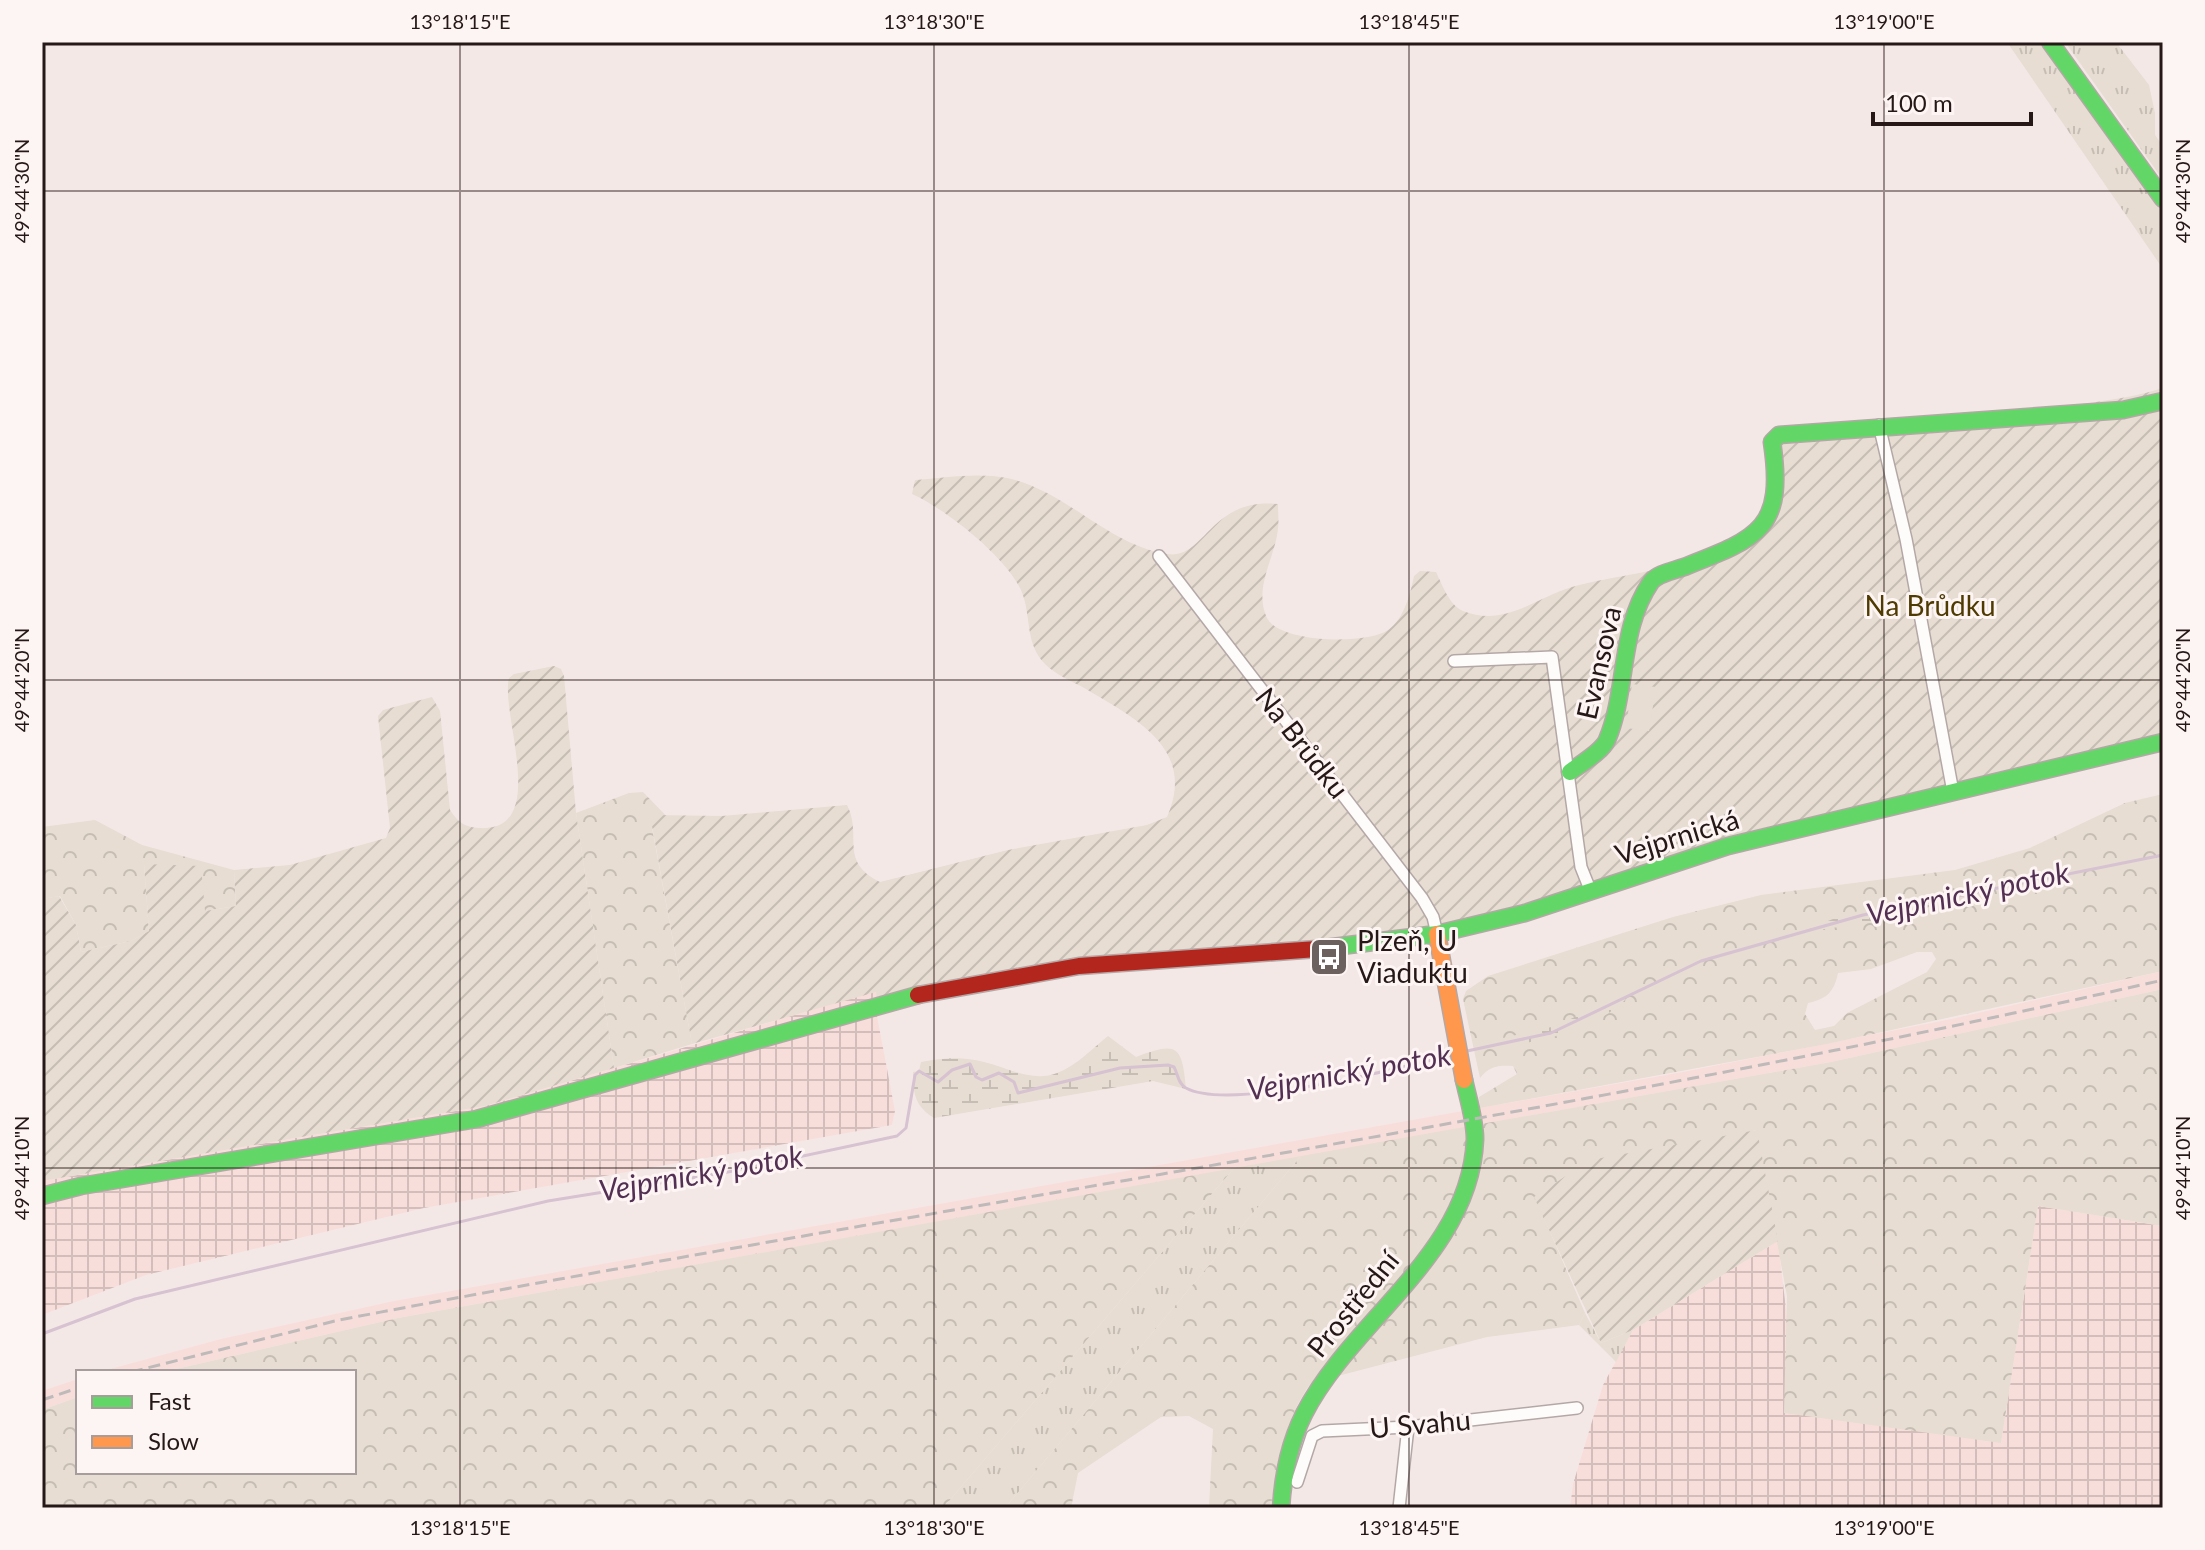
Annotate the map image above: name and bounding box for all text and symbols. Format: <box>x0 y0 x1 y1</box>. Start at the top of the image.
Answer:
text: 13°18'15"E <box>410 9 510 33</box>
text: 13°18'30"E <box>884 9 984 33</box>
text: 13°18'45"E <box>1359 9 1459 33</box>
text: 13°19'00"E <box>1834 9 1934 33</box>
scale bar <box>1873 76 2031 126</box>
text: 100 m <box>1885 88 1953 117</box>
text: 49°44'30"N <box>9 139 33 243</box>
text: 49°44'30"N <box>2170 139 2194 243</box>
park label: Na Brůdku <box>1864 588 1996 622</box>
street label: Evansova <box>1569 603 1628 723</box>
text: 49°44'20"N <box>9 628 33 732</box>
text: 49°44'20"N <box>2170 628 2194 732</box>
street label: Na Brůdku <box>1249 680 1357 805</box>
street label: Vejprnická <box>1610 801 1743 871</box>
water label: Vejprnický potok <box>1863 853 2073 931</box>
place label: Plzeň, U Viaduktu <box>1357 923 1468 989</box>
bus stop icon: Plzeň, U Viaduktu <box>1308 936 1350 978</box>
water label: Vejprnický potok <box>1244 1035 1454 1107</box>
text: 49°44'10"N <box>9 1116 33 1220</box>
text: 49°44'10"N <box>2170 1116 2194 1220</box>
water label: Vejprnický potok <box>596 1136 806 1208</box>
street label: Prostřední <box>1299 1242 1406 1363</box>
legend <box>76 1370 356 1474</box>
text: Fast <box>148 1386 191 1415</box>
street label: U Svahu <box>1368 1402 1472 1444</box>
text: Slow <box>148 1426 199 1455</box>
text: 13°18'15"E <box>410 1515 510 1539</box>
text: 13°18'30"E <box>884 1515 984 1539</box>
text: 13°18'45"E <box>1359 1515 1459 1539</box>
text: 13°19'00"E <box>1834 1515 1934 1539</box>

